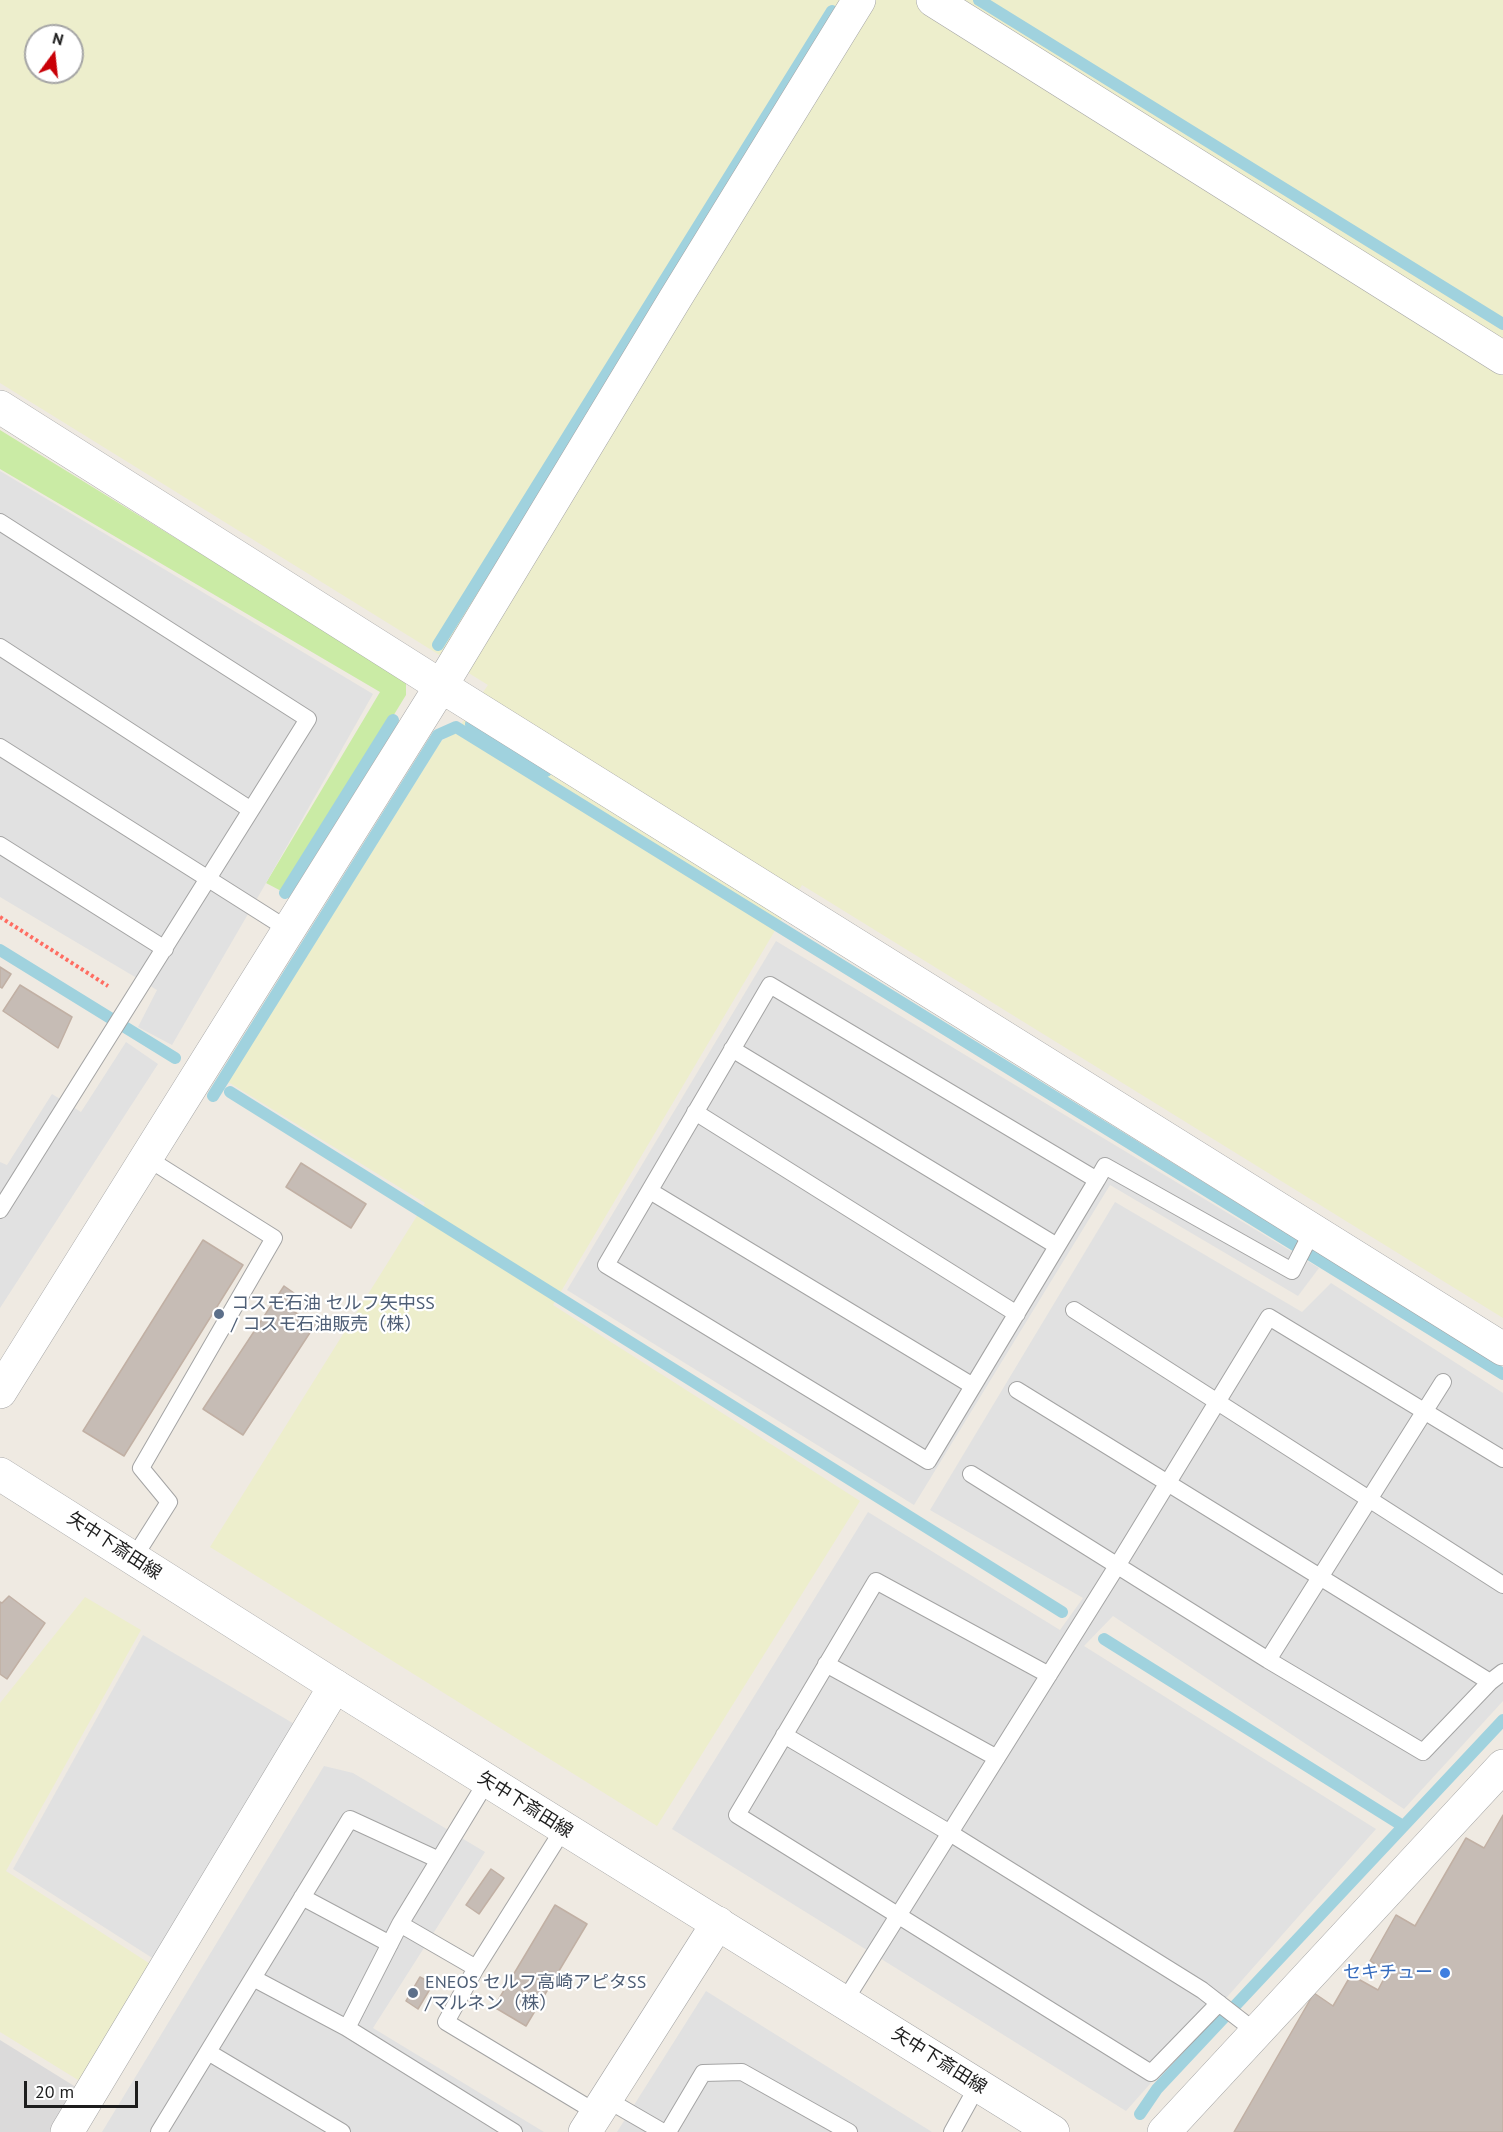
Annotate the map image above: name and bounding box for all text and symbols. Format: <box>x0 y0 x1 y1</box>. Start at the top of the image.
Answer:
north arrow <box>24 24 84 84</box>
text: N <box>50 28 66 50</box>
place label: コスモ石油 セルフ矢中SS / コスモ石油販売（株） <box>231 1293 435 1336</box>
marker: コスモ石油 セルフ矢中SS / コスモ石油販売（株） <box>212 1307 226 1321</box>
street label: 矢中下斎田線 <box>63 1508 165 1584</box>
street label: 矢中下斎田線 <box>473 1767 577 1843</box>
place label: セキチュー <box>1343 1962 1433 1984</box>
marker: セキチュー <box>1438 1966 1452 1980</box>
place label: ENEOS セルフ高崎アピタSS /マルネン（株） <box>425 1972 646 2014</box>
marker: ENEOS セルフ高崎アピタSS /マルネン（株） <box>406 1986 420 2000</box>
street label: 矢中下斎田線 <box>887 2023 991 2099</box>
scale bar <box>27 2069 141 2107</box>
text: 20 m <box>35 2080 74 2103</box>

